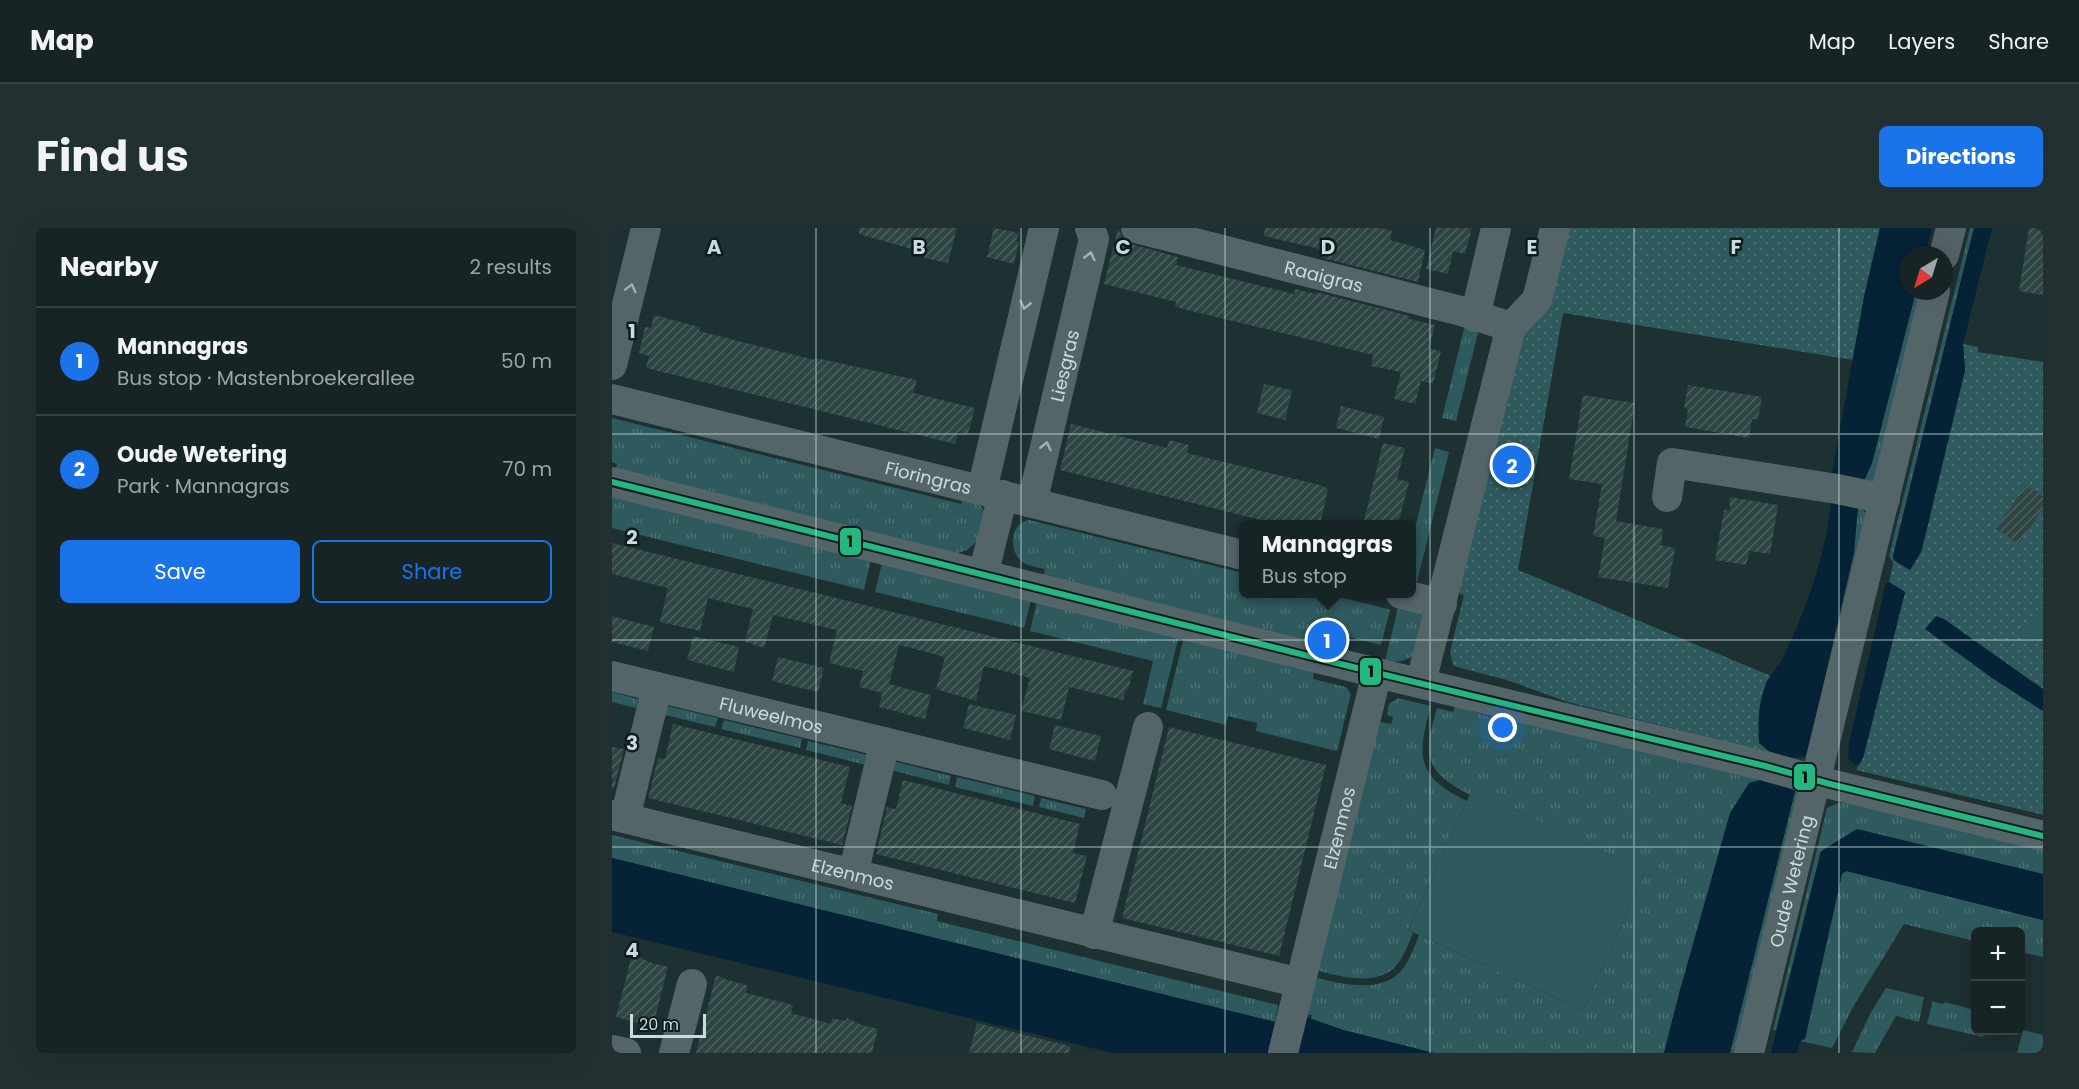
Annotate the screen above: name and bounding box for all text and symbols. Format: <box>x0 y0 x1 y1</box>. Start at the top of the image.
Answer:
text: Map <box>30 21 94 60</box>
text: Map <box>1809 27 1855 56</box>
text: Layers <box>1888 27 1955 56</box>
text: Share <box>1988 27 2049 56</box>
button: Directions <box>1879 126 2043 187</box>
text: Find us <box>36 127 189 186</box>
text: A <box>707 233 722 261</box>
text: B <box>912 233 926 261</box>
text: C <box>1115 233 1131 261</box>
text: D <box>1321 233 1335 261</box>
text: E <box>1527 233 1537 261</box>
text: F <box>1731 233 1742 261</box>
north arrow <box>1899 246 1953 300</box>
text: Nearby <box>60 249 158 285</box>
one-way arrow <box>1082 251 1095 261</box>
text: 2 results <box>469 253 552 281</box>
street label: Raaigras <box>1282 254 1366 298</box>
one-way arrow <box>624 283 637 293</box>
one-way arrow <box>1020 300 1033 310</box>
text: 1 <box>628 317 636 345</box>
street label: Liesgras <box>1044 327 1085 404</box>
text: Mannagras <box>117 331 248 362</box>
text: 1 <box>76 347 83 375</box>
text: 50 m <box>501 347 552 375</box>
text: Bus stop · Mastenbroekerallee <box>117 364 415 392</box>
text: Oude Wetering <box>117 439 287 470</box>
one-way arrow <box>1038 441 1051 451</box>
pin: 2 <box>1492 442 1532 488</box>
text: 2 <box>74 455 85 483</box>
text: 70 m <box>503 455 552 483</box>
street label: Fioringras <box>883 455 974 500</box>
text: Park · Mannagras <box>117 472 290 500</box>
popup <box>1239 520 1416 598</box>
text: 2 <box>626 523 638 551</box>
line badge: 1 <box>839 527 862 556</box>
text: Mannagras <box>1262 529 1393 560</box>
text: 1 <box>847 530 853 553</box>
button: Save <box>60 540 300 603</box>
button: Share <box>312 540 552 603</box>
text: Bus stop <box>1262 562 1347 590</box>
pin: 1 <box>1308 618 1346 662</box>
line badge: 1 <box>1359 657 1382 686</box>
text: 1 <box>1368 660 1374 683</box>
street label: Fluweelmos <box>717 690 826 739</box>
your location <box>1488 713 1517 742</box>
text: 3 <box>626 729 638 757</box>
line badge: 1 <box>1793 763 1816 791</box>
text: 1 <box>1802 766 1808 789</box>
street label: Elzenmos <box>1316 784 1361 872</box>
street label: Oude Wetering <box>1763 812 1819 950</box>
street label: Elzenmos <box>809 852 897 896</box>
map controls <box>1971 927 2025 1035</box>
button: + <box>1971 927 2025 981</box>
text: 4 <box>625 936 639 964</box>
button: − <box>1971 981 2025 1035</box>
scale bar <box>630 1011 706 1038</box>
text: 20 m <box>639 1013 679 1036</box>

